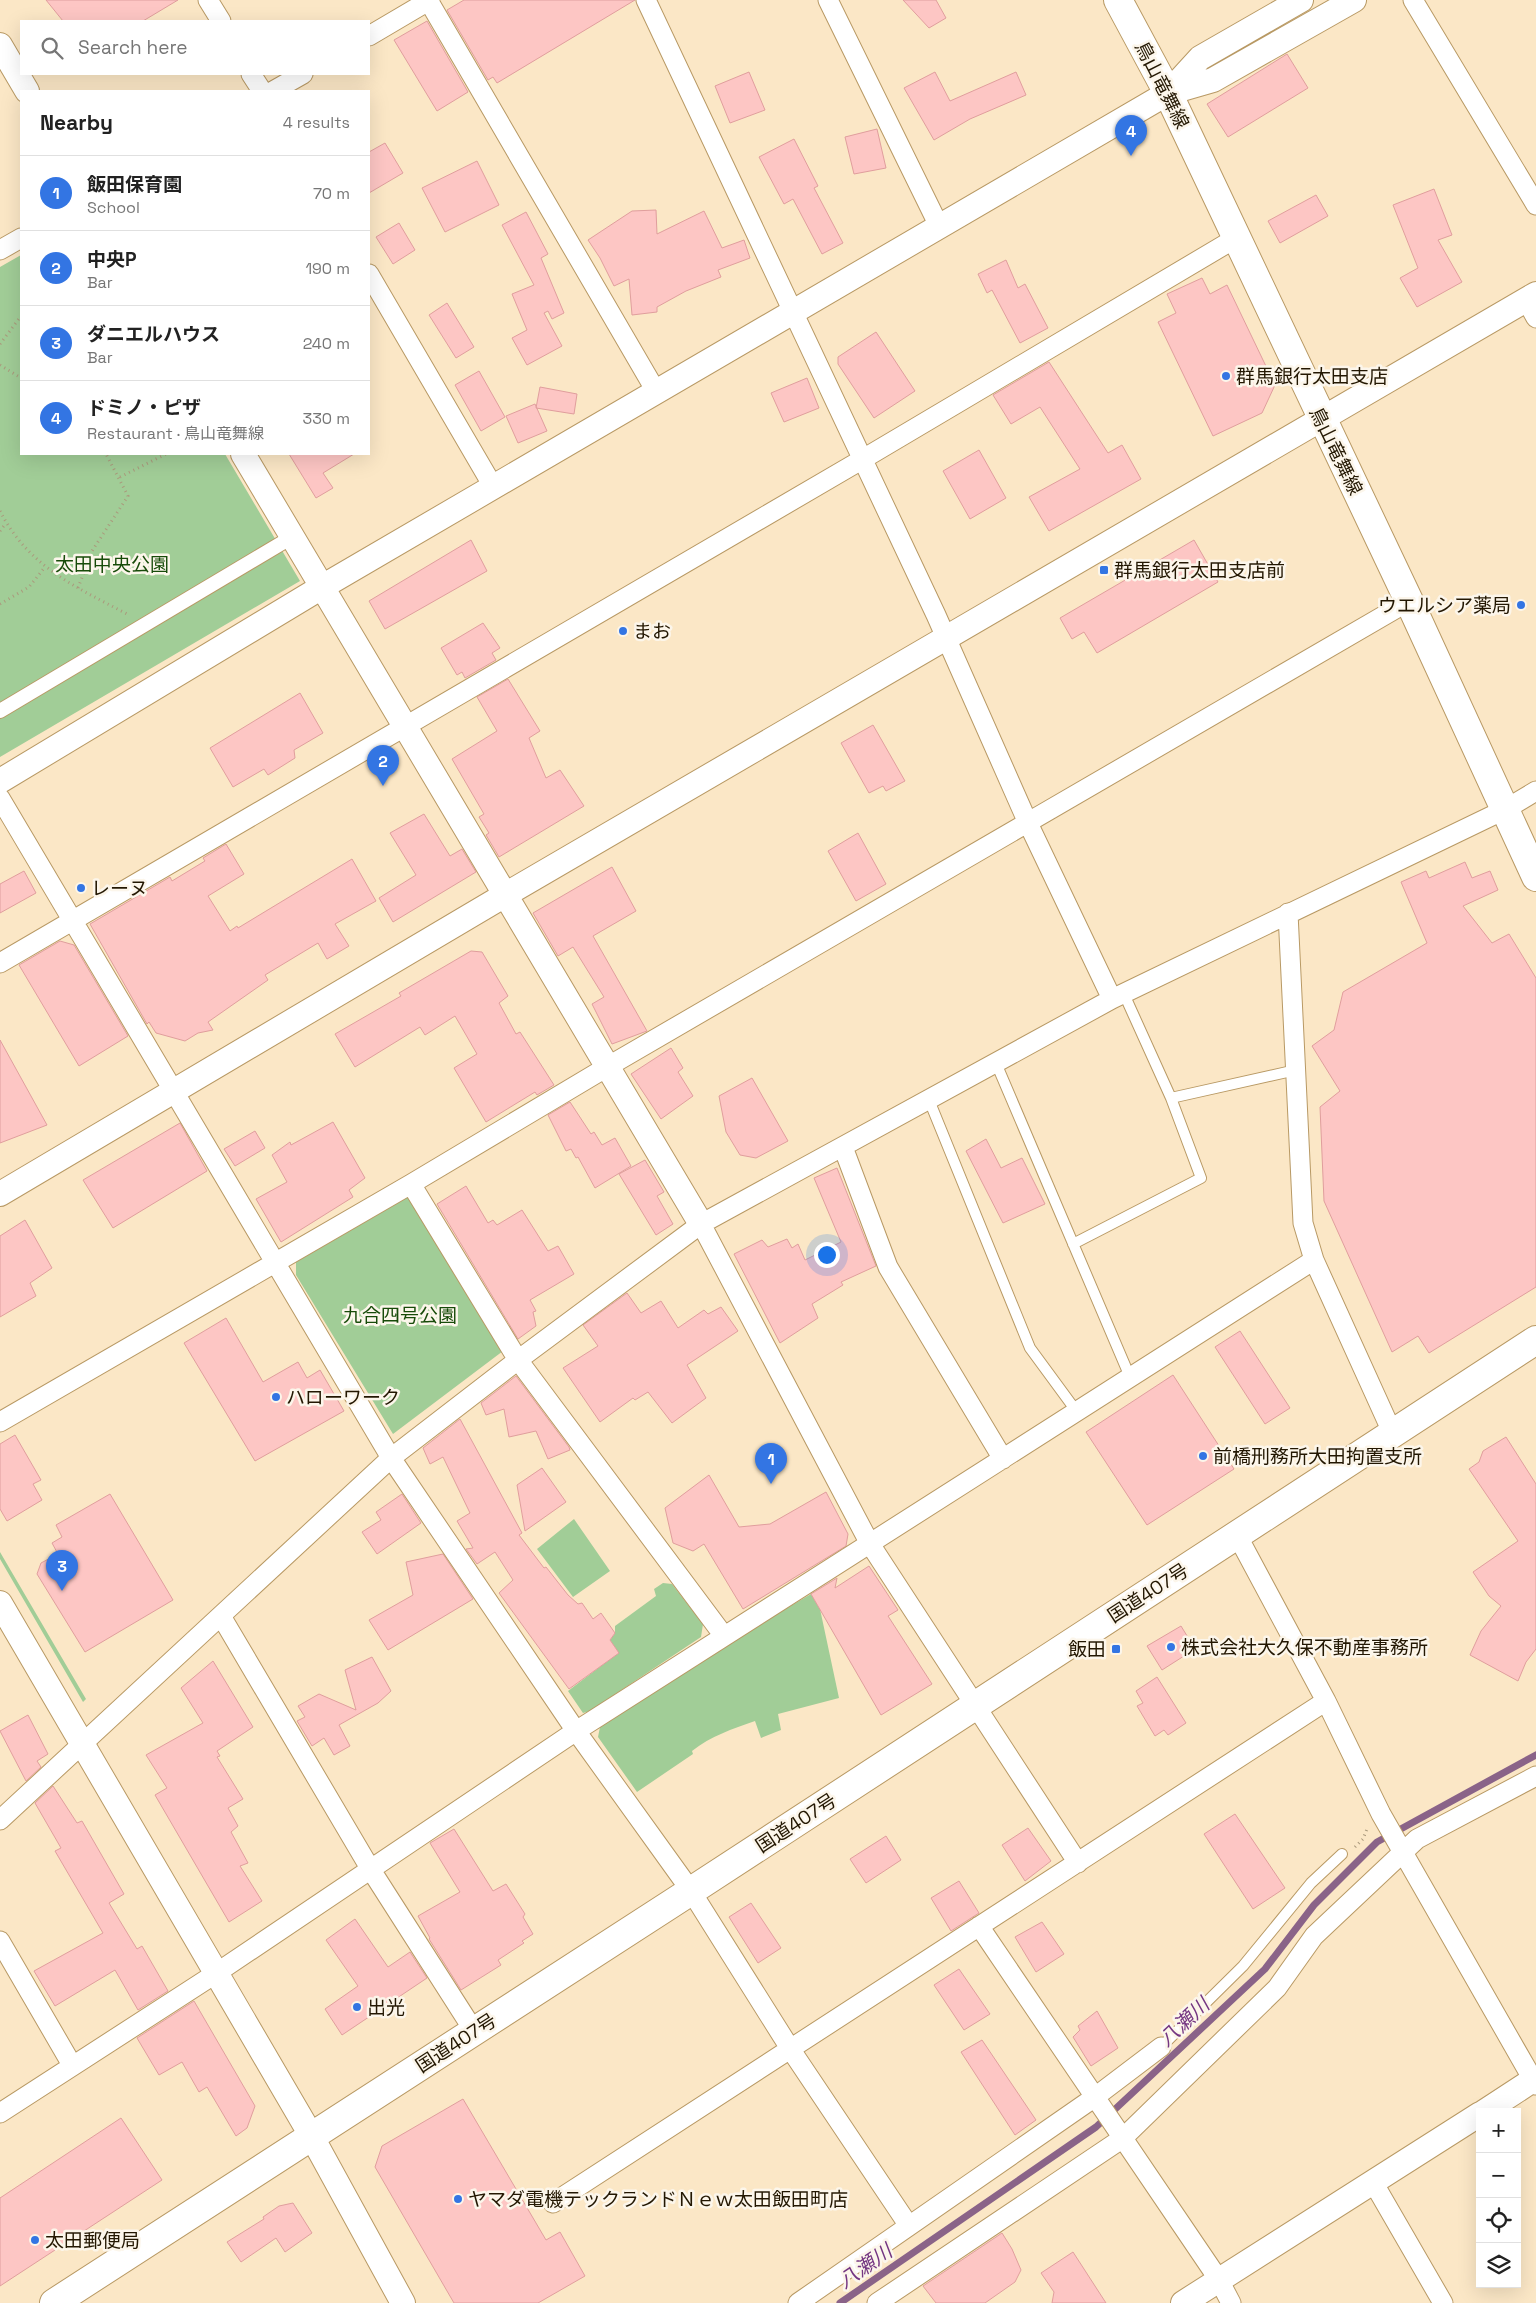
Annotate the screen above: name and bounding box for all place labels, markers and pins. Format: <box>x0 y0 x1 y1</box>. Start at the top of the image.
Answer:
pin: 4 <box>1115 115 1147 156</box>
place label: 群馬銀行太田支店 <box>1236 364 1388 389</box>
marker: 群馬銀行太田支店 <box>1220 370 1232 382</box>
place label: 群馬銀行太田支店前 <box>1114 558 1285 583</box>
marker: 群馬銀行太田支店前 <box>1098 564 1110 576</box>
place label: ウエルシア薬局 <box>1378 593 1511 618</box>
marker: ウエルシア薬局 <box>1515 599 1527 611</box>
place label: まお <box>633 619 671 644</box>
marker: まお <box>617 625 629 637</box>
pin: 2 <box>367 745 399 786</box>
place label: レーヌ <box>91 876 148 901</box>
marker: レーヌ <box>75 882 87 894</box>
place label: ハローワーク <box>286 1385 400 1410</box>
marker: ハローワーク <box>270 1391 282 1403</box>
pin: 1 <box>755 1443 787 1484</box>
place label: 前橋刑務所大田拘置支所 <box>1213 1444 1422 1469</box>
marker: 前橋刑務所大田拘置支所 <box>1197 1450 1209 1462</box>
pin: 3 <box>46 1550 78 1591</box>
place label: 株式会社大久保不動産事務所 <box>1181 1635 1428 1660</box>
place label: 飯田 <box>1068 1637 1106 1662</box>
marker: 株式会社大久保不動産事務所 <box>1165 1641 1177 1653</box>
marker: 飯田 <box>1110 1643 1122 1655</box>
place label: 出光 <box>367 1995 405 2020</box>
marker: 出光 <box>351 2001 363 2013</box>
place label: ヤマダ電機テックランドＮｅｗ太田飯田町店 <box>468 2187 848 2212</box>
marker: ヤマダ電機テックランドＮｅｗ太田飯田町店 <box>452 2193 464 2205</box>
place label: 太田郵便局 <box>45 2228 140 2253</box>
marker: 太田郵便局 <box>29 2234 41 2246</box>

